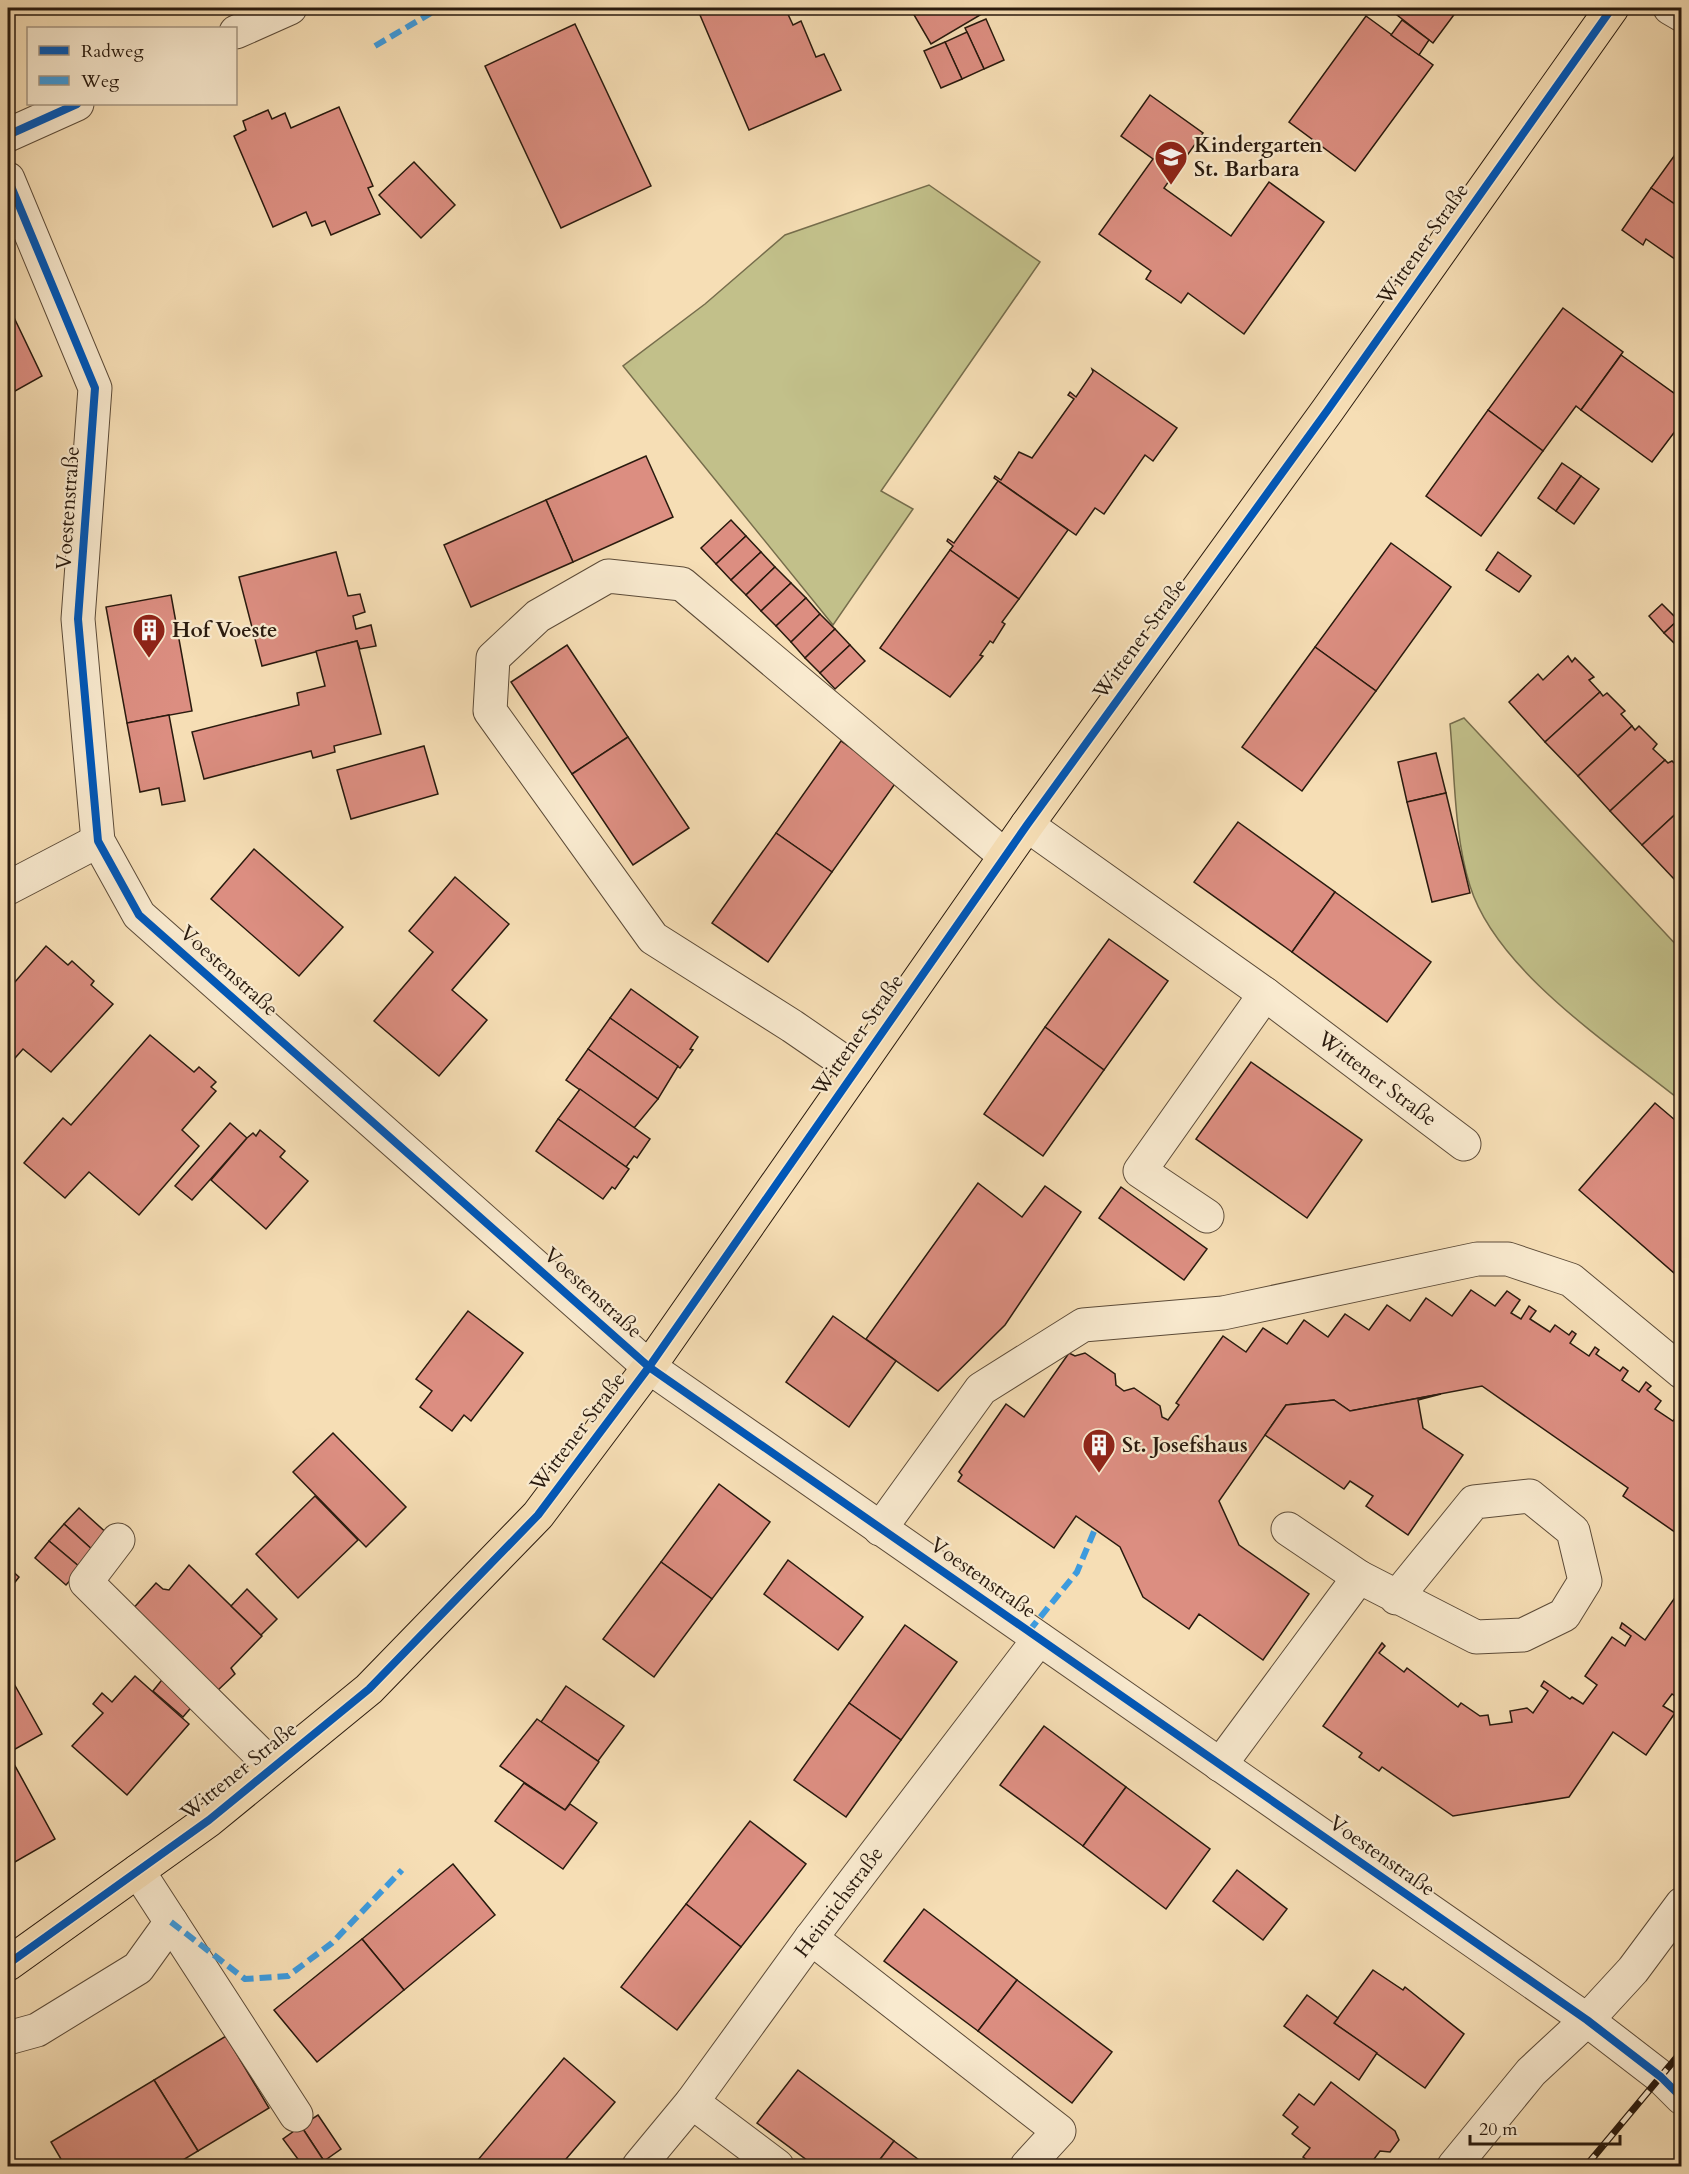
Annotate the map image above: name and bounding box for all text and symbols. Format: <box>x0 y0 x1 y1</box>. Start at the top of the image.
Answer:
legend <box>27 27 237 105</box>
text: Radweg <box>81 39 144 64</box>
text: Weg <box>80 69 120 94</box>
place label: Kindergarten St. Barbara <box>1194 131 1323 184</box>
school or university icon: Kindergarten St. Barbara <box>1153 139 1189 186</box>
street label: Wittener Straße <box>1370 177 1476 312</box>
street label: Voestenstraße <box>49 445 87 571</box>
street label: Wittener Straße <box>1086 573 1194 706</box>
building icon: Hof Voeste <box>131 612 167 659</box>
place label: Hof Voeste <box>172 616 277 645</box>
street label: Voestenstraße <box>173 919 285 1023</box>
street label: Wittener Straße <box>805 968 911 1103</box>
street label: Wittener Straße <box>1311 1024 1443 1133</box>
street label: Voestenstraße <box>537 1241 649 1345</box>
street label: Wittener Straße <box>523 1366 632 1498</box>
building icon: St. Josefshaus <box>1081 1427 1117 1474</box>
place label: St. Josefshaus <box>1122 1431 1248 1460</box>
street label: Voestenstraße <box>924 1531 1042 1625</box>
street label: Wittener Straße <box>174 1715 304 1828</box>
street label: Voestenstraße <box>1323 1809 1441 1903</box>
street label: Heinrichstraße <box>788 1841 890 1963</box>
scale bar <box>1470 2108 1620 2146</box>
text: 20 m <box>1479 2117 1518 2142</box>

